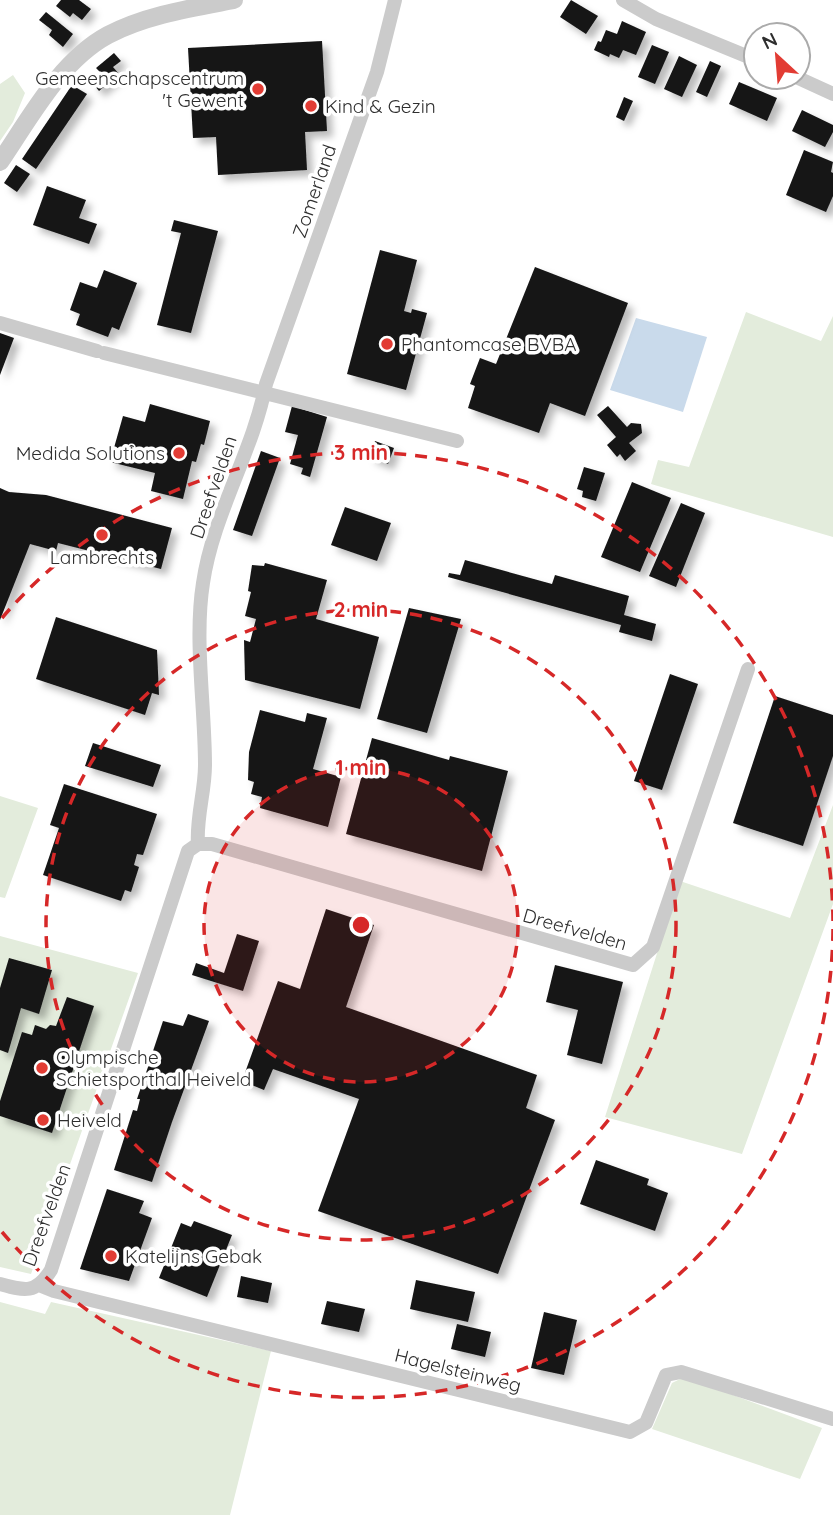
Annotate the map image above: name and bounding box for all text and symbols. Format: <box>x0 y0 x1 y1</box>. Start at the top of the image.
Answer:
north arrow <box>742 21 812 91</box>
text: N <box>758 27 781 55</box>
place label: Gemeenschapscentrum 't Gewent <box>35 66 244 112</box>
marker: Gemeenschapscentrum 't Gewent <box>250 81 266 97</box>
place label: Kind & Gezin <box>325 94 436 118</box>
marker: Kind & Gezin <box>303 98 319 114</box>
street label: Zomerland <box>287 141 341 241</box>
place label: Phantomcase BVBA <box>401 332 576 356</box>
marker: Phantomcase BVBA <box>379 336 395 352</box>
street label: Dreefvelden <box>184 432 242 542</box>
text: 3 min <box>334 439 388 465</box>
place label: Medida Solutions <box>16 441 165 465</box>
marker: Medida Solutions <box>171 445 187 461</box>
marker: Lambrechts <box>94 527 110 543</box>
place label: Lambrechts <box>50 545 154 569</box>
text: 2 min <box>334 596 388 622</box>
text: 1 min <box>336 754 386 780</box>
street label: Dreefvelden <box>520 903 630 955</box>
centre of rings <box>349 913 373 937</box>
place label: Olympische Schietsporthal Heiveld <box>56 1045 251 1091</box>
marker: Olympische Schietsporthal Heiveld <box>34 1060 50 1076</box>
place label: Heiveld <box>57 1108 122 1132</box>
marker: Heiveld <box>35 1112 51 1128</box>
street label: Dreefvelden <box>16 1161 76 1269</box>
place label: Katelijns Gebak <box>125 1244 262 1268</box>
marker: Katelijns Gebak <box>103 1248 119 1264</box>
street label: Hagelsteinweg <box>392 1343 524 1397</box>

